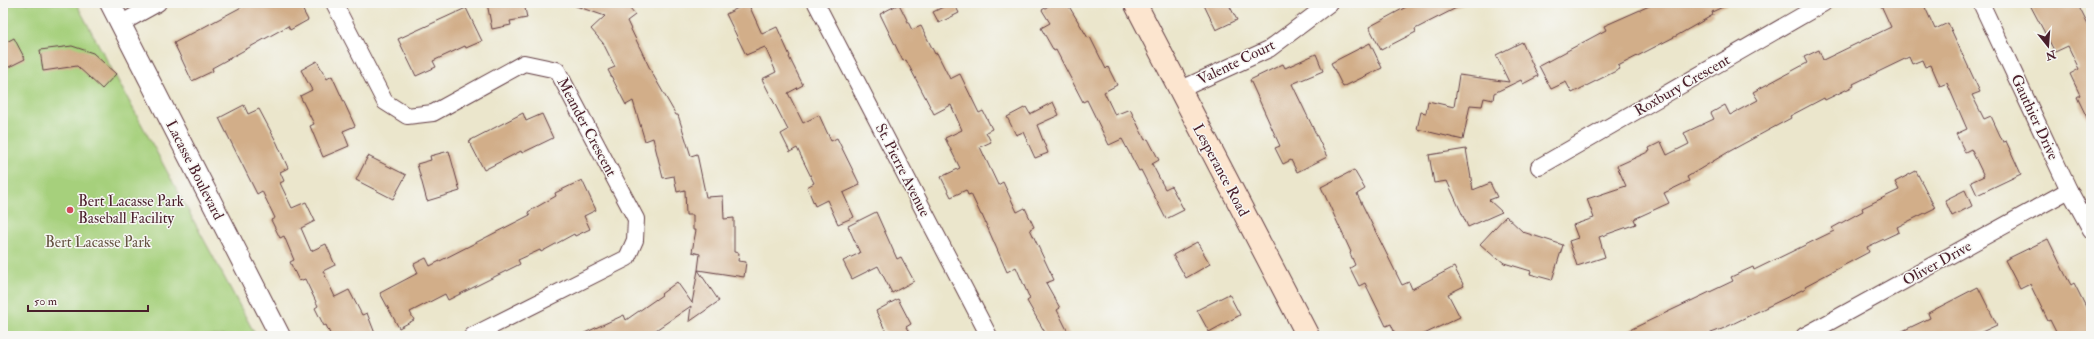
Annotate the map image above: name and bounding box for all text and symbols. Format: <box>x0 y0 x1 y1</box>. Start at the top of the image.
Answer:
north arrow <box>2028 26 2068 66</box>
street label: Valente Court <box>1194 35 1278 89</box>
text: N <box>2043 47 2058 63</box>
street label: Roxbury Crescent <box>1631 50 1734 121</box>
street label: Gauthier Drive <box>2006 71 2063 163</box>
street label: Meander Crescent <box>552 74 621 180</box>
street label: Lacasse Boulevard <box>161 117 228 224</box>
street label: St. Pierre Avenue <box>871 120 934 220</box>
street label: Lesperance Road <box>1187 121 1253 221</box>
place label: Bert Lacasse Park Baseball Facility <box>78 192 184 228</box>
marker: Bert Lacasse Park Baseball Facility <box>65 205 75 215</box>
park label: Bert Lacasse Park <box>45 233 151 252</box>
street label: Oliver Drive <box>1900 237 1975 290</box>
scale bar <box>28 287 148 313</box>
text: 50 m <box>34 294 58 309</box>

